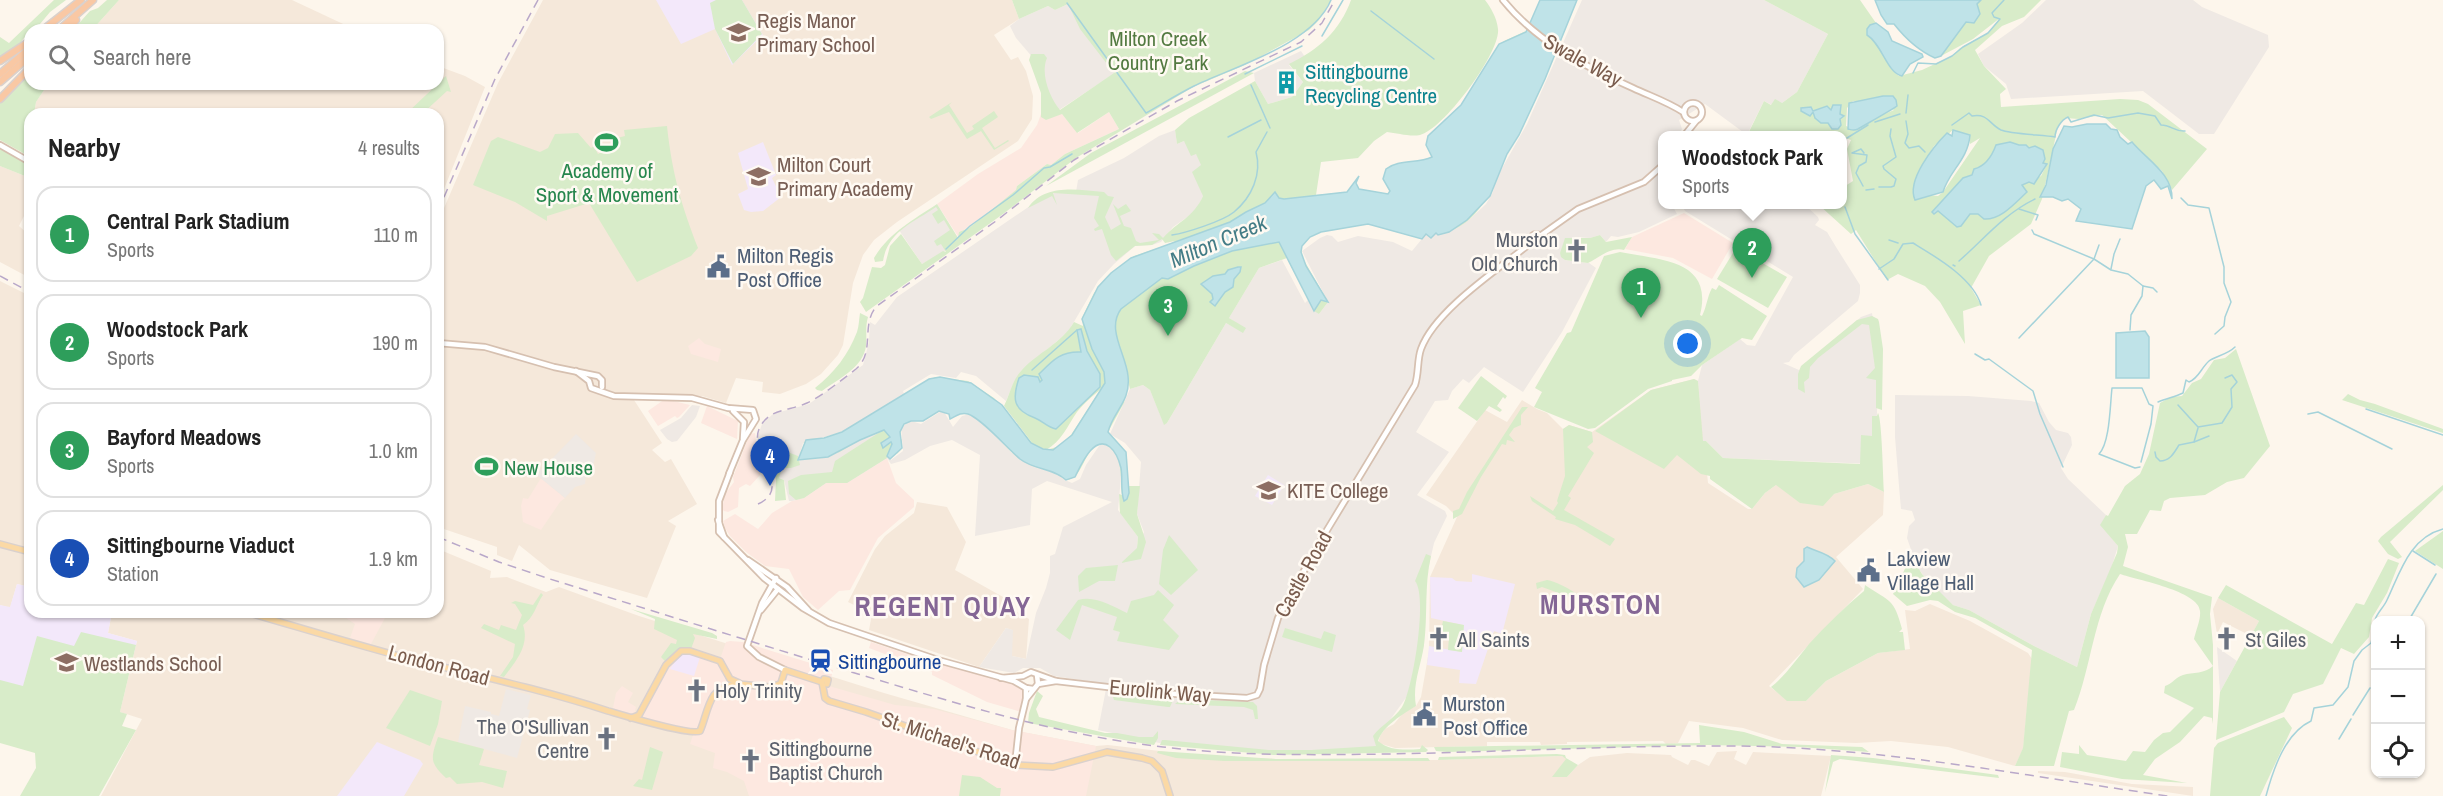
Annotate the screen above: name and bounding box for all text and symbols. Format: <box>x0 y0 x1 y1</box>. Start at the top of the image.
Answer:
place label: Regis Manor Primary School <box>757 6 875 59</box>
school or university icon: Regis Manor Primary School <box>726 19 752 45</box>
search box <box>24 24 444 90</box>
park label: Milton Creek Country Park <box>1108 24 1209 77</box>
street label: Swale Way <box>1539 27 1628 94</box>
icon: search <box>45 41 78 74</box>
text: Search here <box>93 42 191 72</box>
place label: Sittingbourne Recycling Centre <box>1305 57 1437 110</box>
building icon: Sittingbourne Recycling Centre <box>1274 70 1300 96</box>
sports icon: Academy of Sport & Movement <box>594 129 620 155</box>
text: Nearby <box>48 130 120 165</box>
popup <box>1658 131 1847 209</box>
text: 4 results <box>358 134 420 161</box>
text: Woodstock Park <box>1682 142 1823 172</box>
place label: Milton Court Primary Academy <box>777 150 913 203</box>
place label: Academy of Sport & Movement <box>536 156 679 209</box>
school or university icon: Milton Court Primary Academy <box>746 163 772 189</box>
text: Sports <box>1682 172 1729 199</box>
text: Central Park Stadium <box>107 206 289 236</box>
water label: Milton Creek <box>1165 207 1272 275</box>
text: 1 <box>65 221 74 248</box>
text: 110 m <box>374 221 418 248</box>
place label: Murston Old Church <box>1471 225 1558 278</box>
pin: 2 <box>1732 228 1772 278</box>
text: Sports <box>107 236 154 263</box>
church icon: Murston Old Church <box>1563 238 1589 264</box>
place label: Milton Regis Post Office <box>737 241 834 294</box>
public building icon: Milton Regis Post Office <box>706 254 732 280</box>
pin: 1 <box>1622 268 1660 318</box>
pin: 3 <box>1148 286 1188 336</box>
text: Woodstock Park <box>107 314 248 344</box>
text: 2 <box>65 329 74 356</box>
text: 190 m <box>372 329 418 356</box>
your location <box>1673 329 1702 358</box>
text: Sports <box>107 344 154 371</box>
text: Bayford Meadows <box>107 422 261 452</box>
pin: 4 <box>750 436 790 486</box>
text: 3 <box>65 437 74 464</box>
text: 1.0 km <box>369 437 418 464</box>
text: Sports <box>107 452 154 479</box>
place label: New House <box>504 453 593 482</box>
sports icon: New House <box>473 454 499 480</box>
place label: KITE College <box>1287 476 1388 505</box>
school or university icon: KITE College <box>1256 477 1282 503</box>
street label: Castle Road <box>1267 526 1339 622</box>
text: Sittingbourne Viaduct <box>107 530 294 560</box>
place label: Lakview Village Hall <box>1887 544 1974 597</box>
text: 4 <box>65 545 74 572</box>
text: 1.9 km <box>369 545 418 572</box>
public building icon: Lakview Village Hall <box>1856 557 1882 583</box>
text: Station <box>107 560 159 587</box>
district label: MURSTON <box>1540 586 1662 622</box>
district label: REGENT QUAY <box>855 588 1031 624</box>
map controls <box>2371 616 2425 778</box>
button: + <box>2371 616 2425 670</box>
place label: All Saints <box>1456 625 1530 654</box>
place label: St Giles <box>2245 625 2306 654</box>
church icon: All Saints <box>1426 626 1452 652</box>
church icon: St Giles <box>2214 626 2240 652</box>
street label: London Road <box>385 638 493 692</box>
place label: Sittingbourne <box>838 647 941 676</box>
station icon: Sittingbourne <box>807 648 833 674</box>
place label: Westlands School <box>84 649 222 678</box>
school or university icon: Westlands School <box>53 650 79 676</box>
button: − <box>2371 670 2425 724</box>
street label: Eurolink Way <box>1108 672 1212 710</box>
place label: Holy Trinity <box>715 676 802 705</box>
church icon: Holy Trinity <box>684 677 710 703</box>
place label: Murston Post Office <box>1443 689 1528 742</box>
public building icon: Murston Post Office <box>1412 702 1438 728</box>
street label: St. Michael's Road <box>878 704 1024 776</box>
place label: The O'Sullivan Centre <box>477 712 589 765</box>
button: locate <box>2371 724 2425 778</box>
church icon: The O'Sullivan Centre <box>594 725 620 751</box>
place label: Sittingbourne Baptist Church <box>769 734 883 787</box>
church icon: Sittingbourne Baptist Church <box>738 747 764 773</box>

